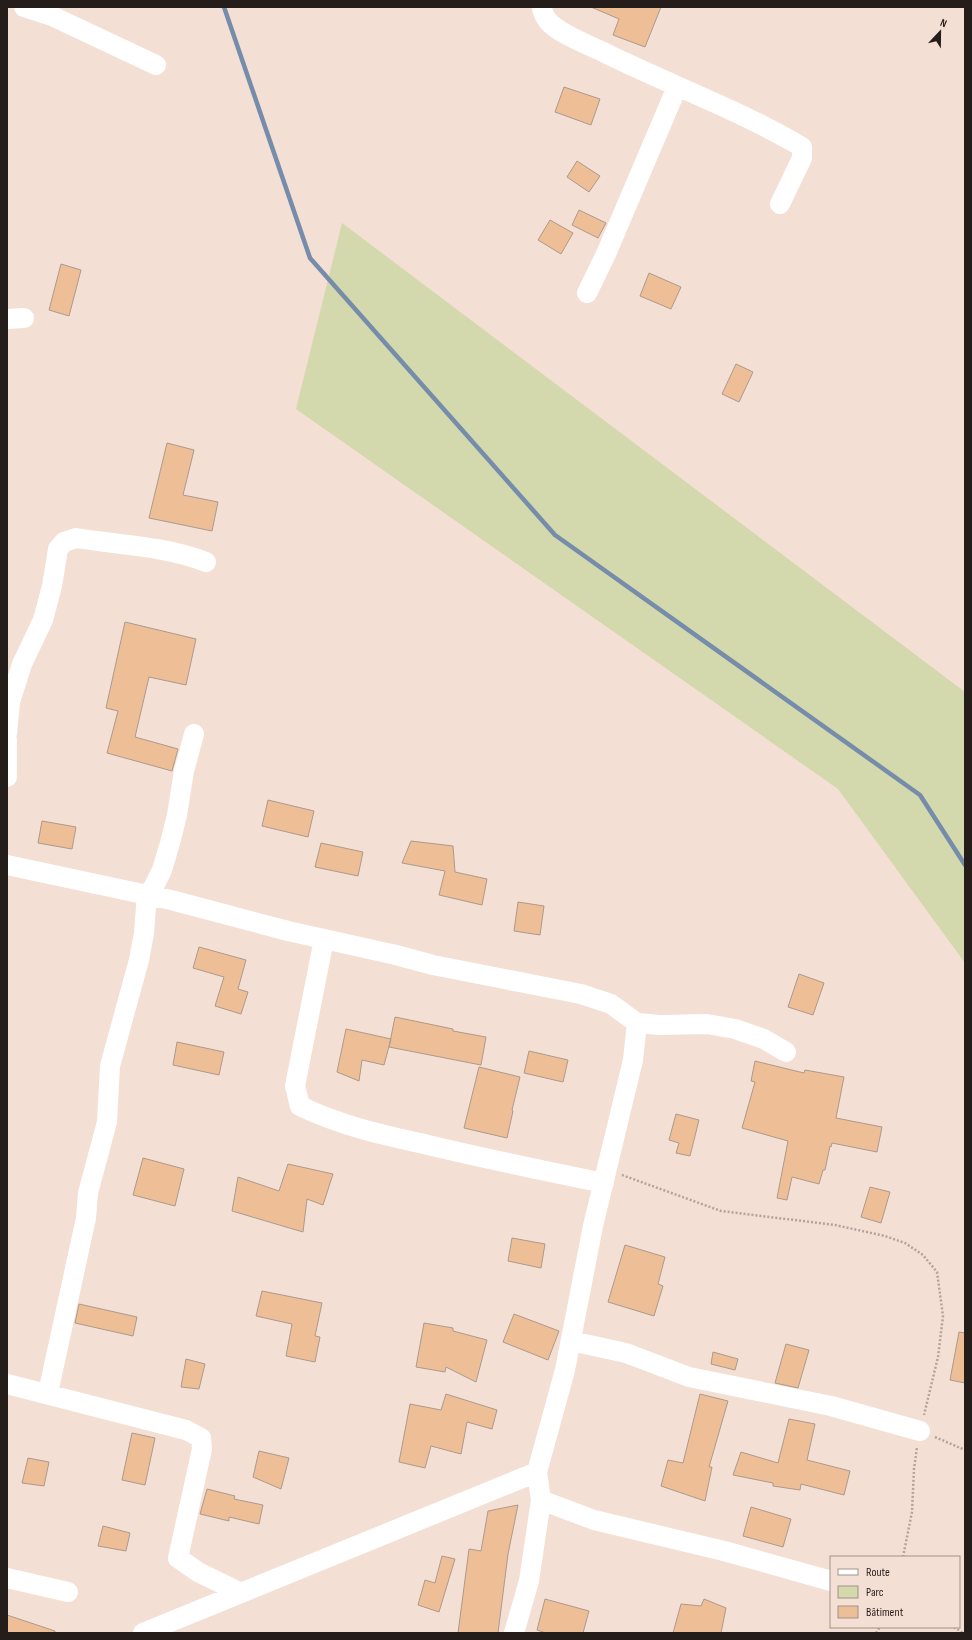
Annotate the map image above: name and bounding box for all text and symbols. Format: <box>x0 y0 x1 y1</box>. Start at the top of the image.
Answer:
north arrow <box>920 12 960 52</box>
text: N <box>938 16 949 30</box>
legend <box>830 1556 960 1628</box>
text: Route <box>866 1565 890 1580</box>
text: Parc <box>866 1585 884 1600</box>
text: Bâtiment <box>866 1605 904 1620</box>

